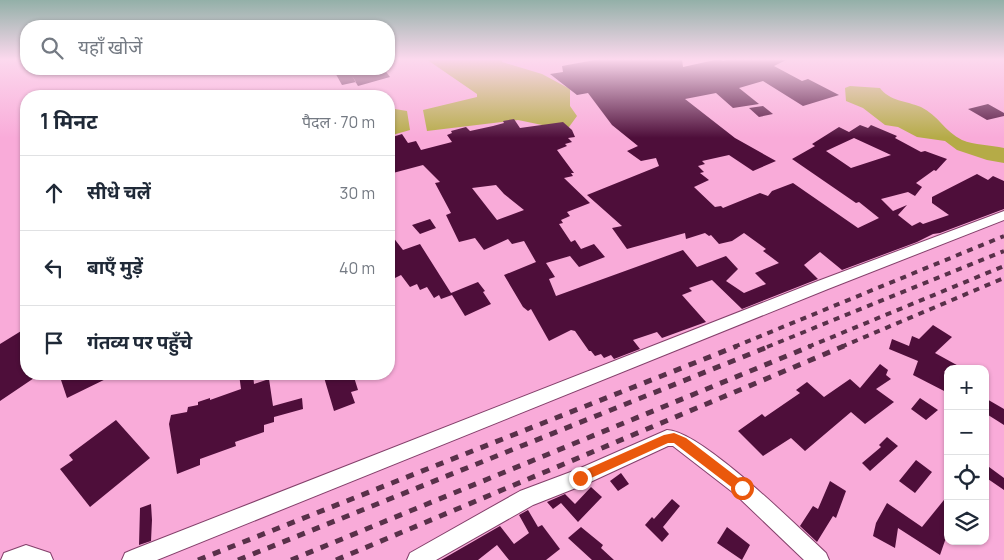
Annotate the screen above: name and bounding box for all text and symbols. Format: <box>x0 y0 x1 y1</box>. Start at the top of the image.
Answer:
search box <box>20 20 395 75</box>
icon: search <box>38 34 66 62</box>
text: यहाँ खोजें <box>78 34 142 60</box>
text: 1 मिनट <box>40 107 97 135</box>
text: पैदल · 70 m <box>302 111 375 133</box>
icon: ahead <box>40 179 68 207</box>
text: सीधे चलें <box>87 179 151 205</box>
text: 30 m <box>340 182 375 204</box>
icon: left <box>40 254 68 282</box>
text: बाएँ मुड़ें <box>87 254 143 280</box>
text: 40 m <box>339 257 375 279</box>
icon: arrive <box>40 329 68 357</box>
text: गंतव्य पर पहुँचे <box>87 329 192 355</box>
map controls <box>944 365 989 545</box>
button: + <box>944 365 989 410</box>
button: − <box>944 410 989 455</box>
button: locate <box>944 455 989 500</box>
route end <box>569 467 592 490</box>
route start <box>731 477 754 500</box>
button: layers <box>944 500 989 545</box>

